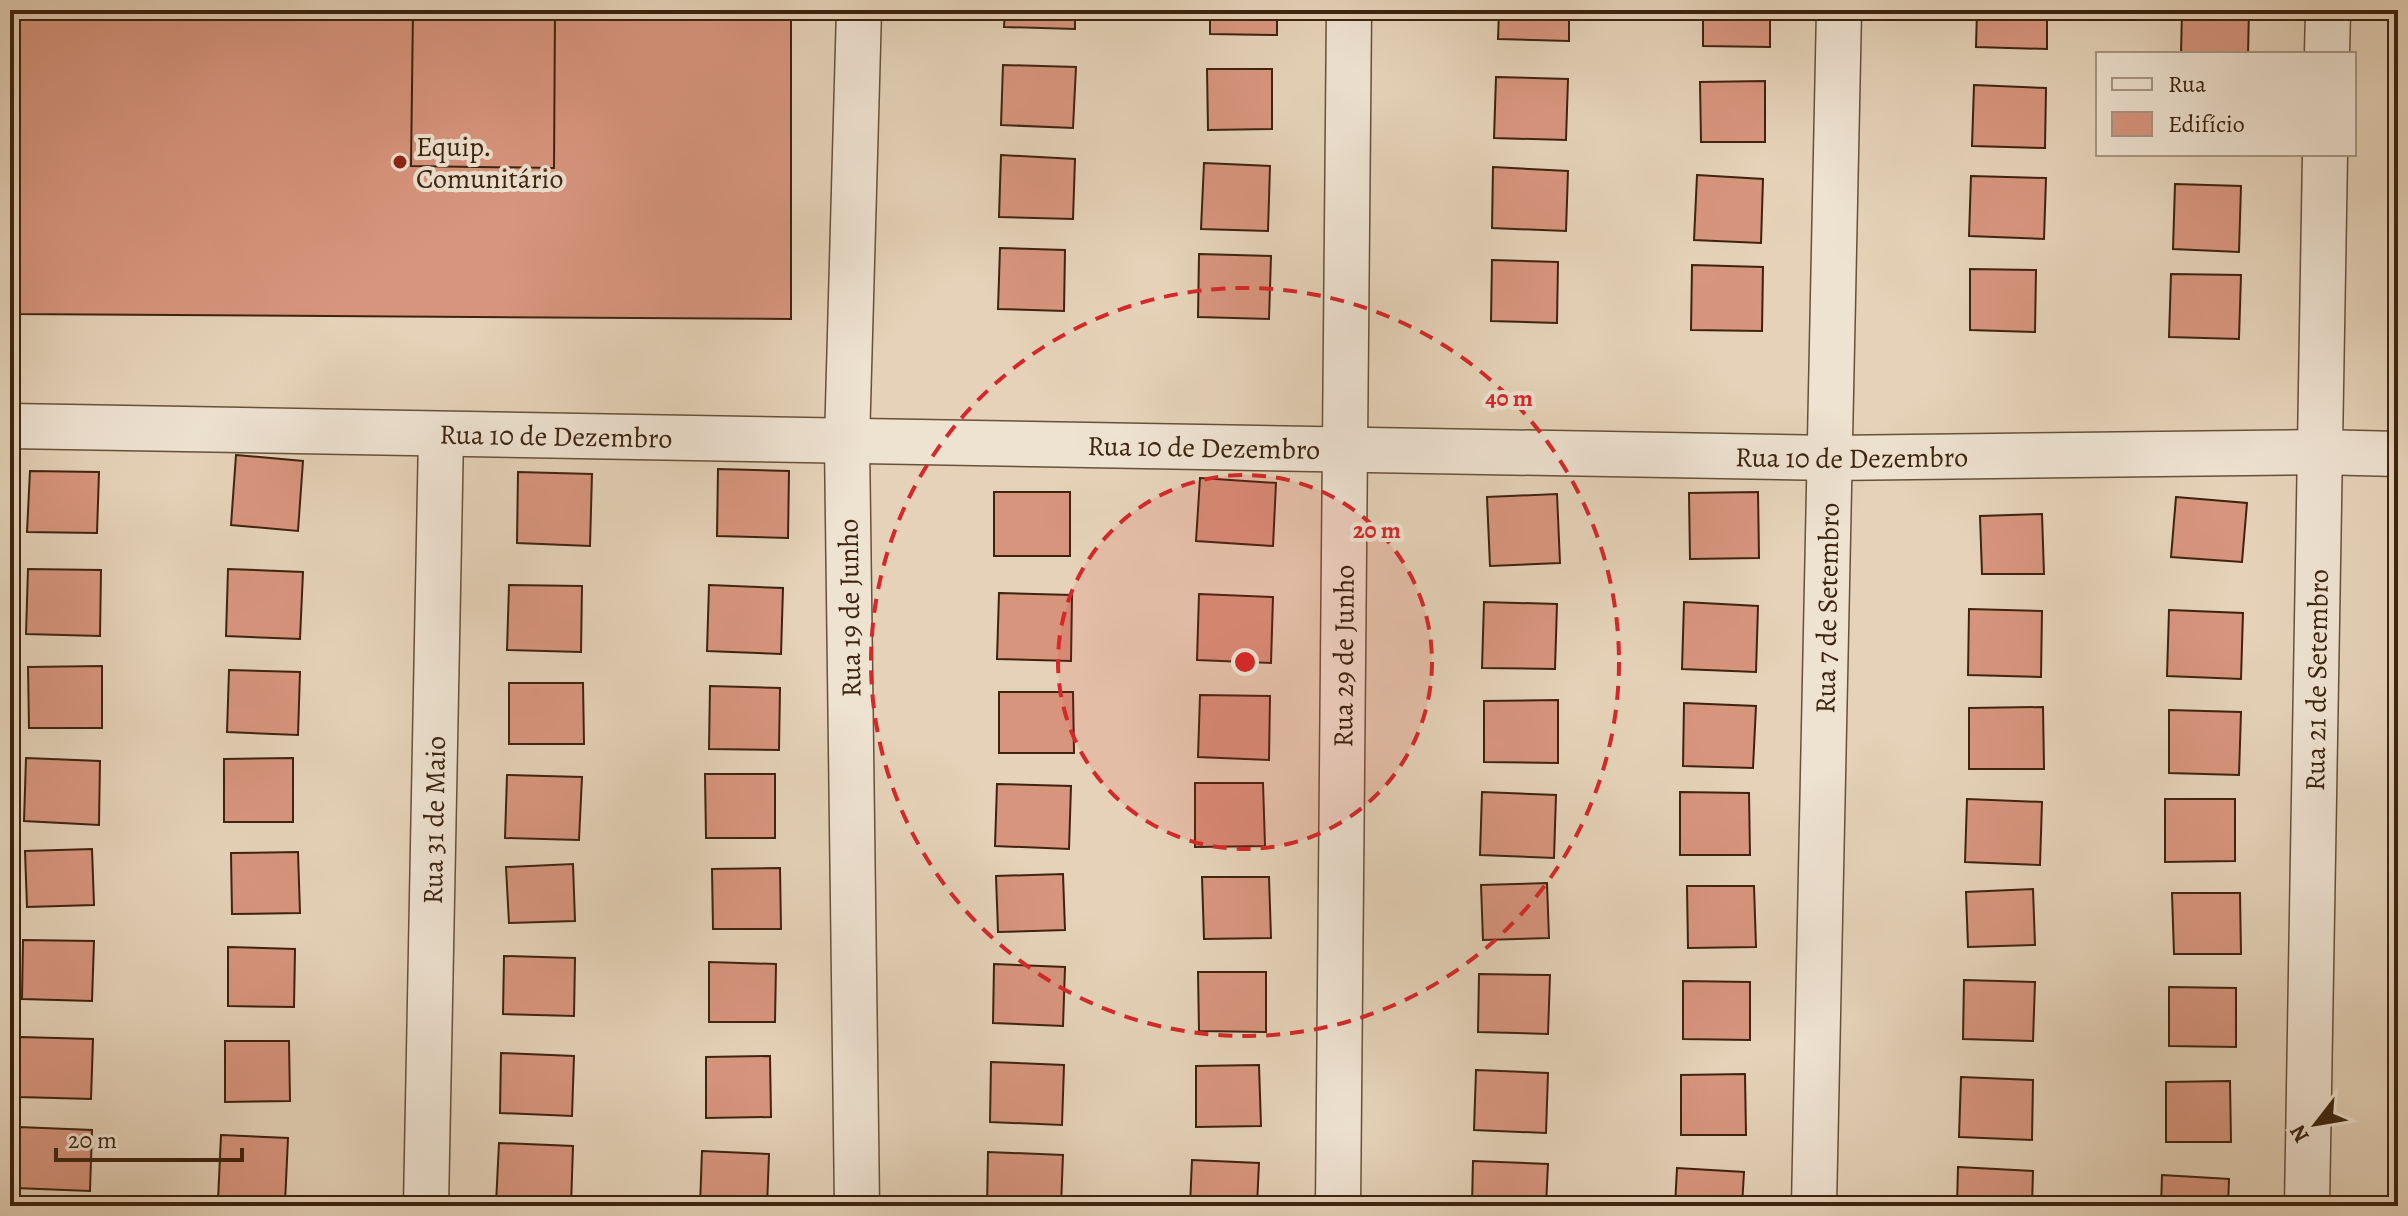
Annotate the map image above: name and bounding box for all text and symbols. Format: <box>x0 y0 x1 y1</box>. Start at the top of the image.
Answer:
legend <box>2096 52 2356 156</box>
text: Rua <box>2168 68 2207 100</box>
text: Edifício <box>2168 108 2245 140</box>
place label: Equip. Comunitário <box>416 128 563 198</box>
marker: Equip. Comunitário <box>391 153 409 171</box>
text: 40 m <box>1485 382 1533 414</box>
street label: Rua 10 de Dezembro <box>439 416 673 458</box>
street label: Rua 10 de Dezembro <box>1087 427 1321 469</box>
street label: Rua 10 de Dezembro <box>1735 438 1968 478</box>
street label: Rua 7 de Setembro <box>1806 502 1849 714</box>
text: 20 m <box>1353 514 1401 546</box>
street label: Rua 19 de Junho <box>829 518 871 698</box>
street label: Rua 29 de Junho <box>1324 565 1364 747</box>
street label: Rua 21 de Setembro <box>2296 569 2338 791</box>
centre of rings <box>1231 648 1259 676</box>
street label: Rua 31 de Maio <box>414 736 455 905</box>
north arrow <box>2276 1084 2356 1164</box>
scale bar <box>56 1112 242 1162</box>
text: N <box>2283 1119 2317 1148</box>
text: 20 m <box>68 1124 117 1156</box>

